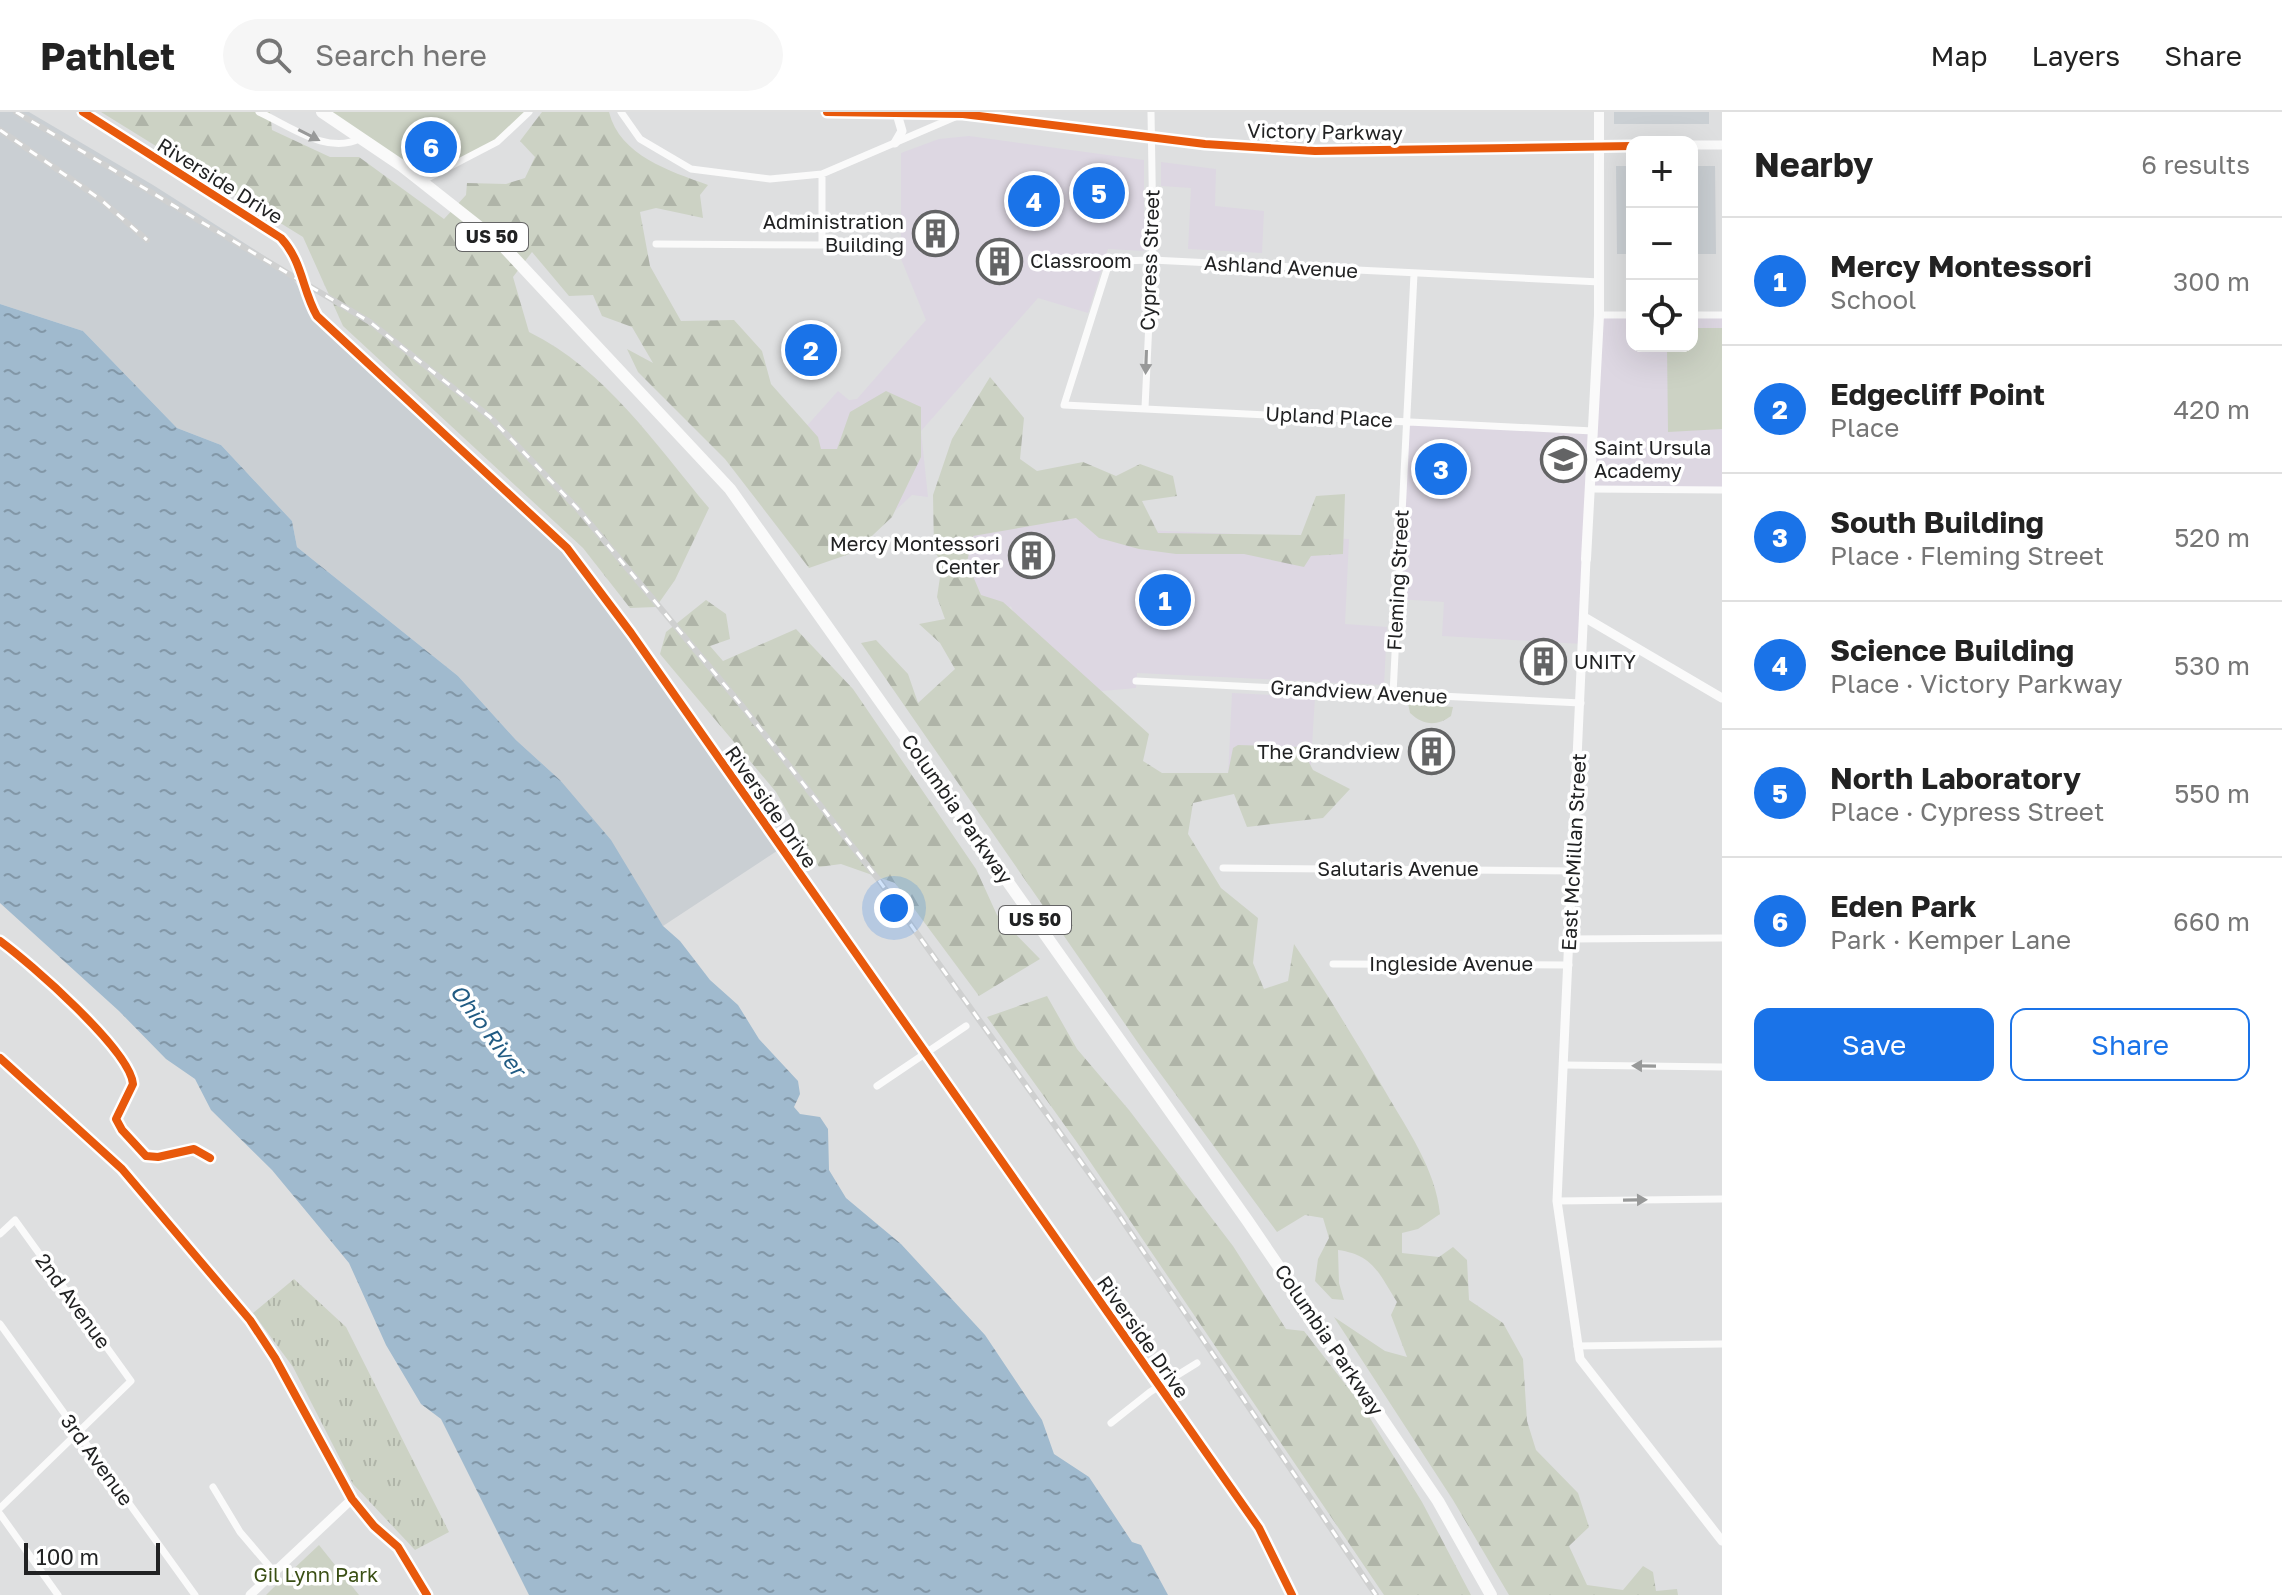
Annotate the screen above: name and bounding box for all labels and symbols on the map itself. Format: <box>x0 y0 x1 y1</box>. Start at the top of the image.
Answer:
pin: 6 <box>405 117 457 177</box>
street label: Victory Parkway <box>1247 118 1403 144</box>
one-way arrow <box>298 129 321 142</box>
street label: Riverside Drive <box>153 132 288 228</box>
pin: 5 <box>1073 163 1125 223</box>
pin: 4 <box>1008 171 1060 231</box>
street label: Cypress Street <box>1135 189 1163 331</box>
place label: Administration Building <box>763 209 904 256</box>
building icon: Administration Building <box>911 209 959 257</box>
road number: US 50 <box>456 223 528 251</box>
building icon: Classroom <box>975 237 1023 285</box>
place label: Classroom <box>1030 248 1132 272</box>
street label: Ashland Avenue <box>1203 250 1359 282</box>
pin: 2 <box>785 320 837 380</box>
one-way arrow <box>1140 350 1153 375</box>
street label: Upland Place <box>1265 401 1393 431</box>
place label: Saint Ursula Academy <box>1594 435 1711 482</box>
school or university icon: Saint Ursula Academy <box>1539 436 1587 484</box>
pin: 3 <box>1415 439 1467 499</box>
street label: Fleming Street <box>1381 509 1413 651</box>
place label: Mercy Montessori Center <box>830 531 1000 578</box>
building icon: Mercy Montessori Center <box>1007 532 1055 580</box>
pin: 1 <box>1139 570 1191 630</box>
building icon: UNITY <box>1519 638 1567 686</box>
place label: UNITY <box>1574 649 1636 673</box>
street label: Grandview Avenue <box>1270 674 1448 708</box>
building icon: The Grandview <box>1407 728 1455 776</box>
street label: Columbia Parkway <box>897 729 1018 888</box>
place label: The Grandview <box>1257 739 1400 763</box>
street label: Riverside Drive <box>721 741 823 872</box>
street label: East McMillan Street <box>1556 752 1590 952</box>
street label: Salutaris Avenue <box>1317 856 1479 880</box>
your location <box>874 888 914 928</box>
road number: US 50 <box>999 906 1071 934</box>
street label: Ingleside Avenue <box>1369 951 1533 975</box>
water label: Ohio River <box>445 978 534 1084</box>
one-way arrow <box>1631 1060 1656 1072</box>
one-way arrow <box>1623 1194 1648 1206</box>
street label: 2nd Avenue <box>31 1248 116 1353</box>
street label: Columbia Parkway <box>1270 1259 1389 1420</box>
street label: Riverside Drive <box>1093 1271 1195 1402</box>
street label: 3rd Avenue <box>57 1409 139 1510</box>
scale bar <box>24 1539 160 1575</box>
park label: Gil Lynn Park <box>254 1562 378 1586</box>

